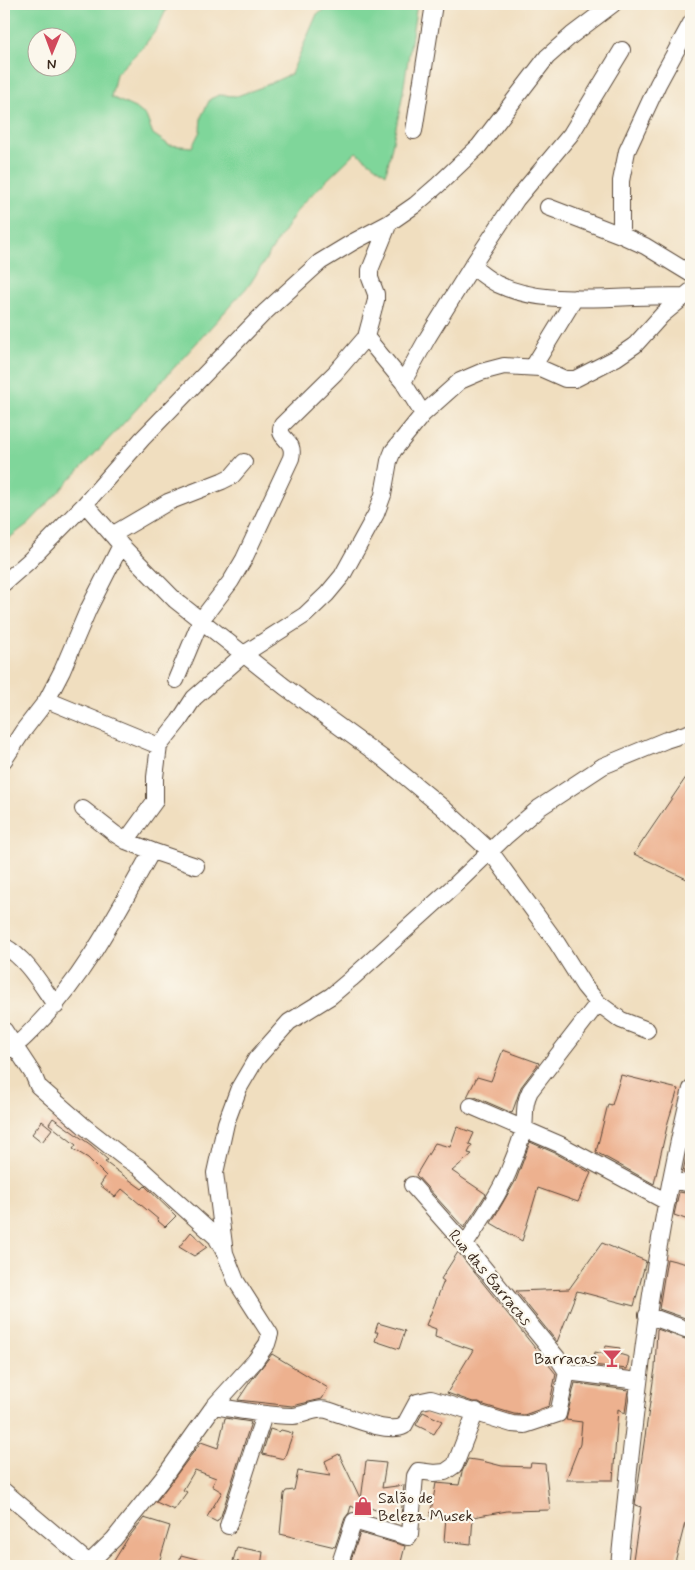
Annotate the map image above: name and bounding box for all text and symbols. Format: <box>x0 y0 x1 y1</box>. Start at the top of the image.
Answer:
north arrow <box>28 28 78 78</box>
text: N <box>47 55 57 73</box>
street label: Rua das Barracas <box>443 1225 536 1331</box>
bar icon: Barracas <box>601 1347 623 1369</box>
place label: Barracas <box>534 1349 597 1370</box>
place label: Salão de Beleza Musek <box>378 1488 474 1527</box>
shop icon: Salão de Beleza Musek <box>352 1495 374 1517</box>

